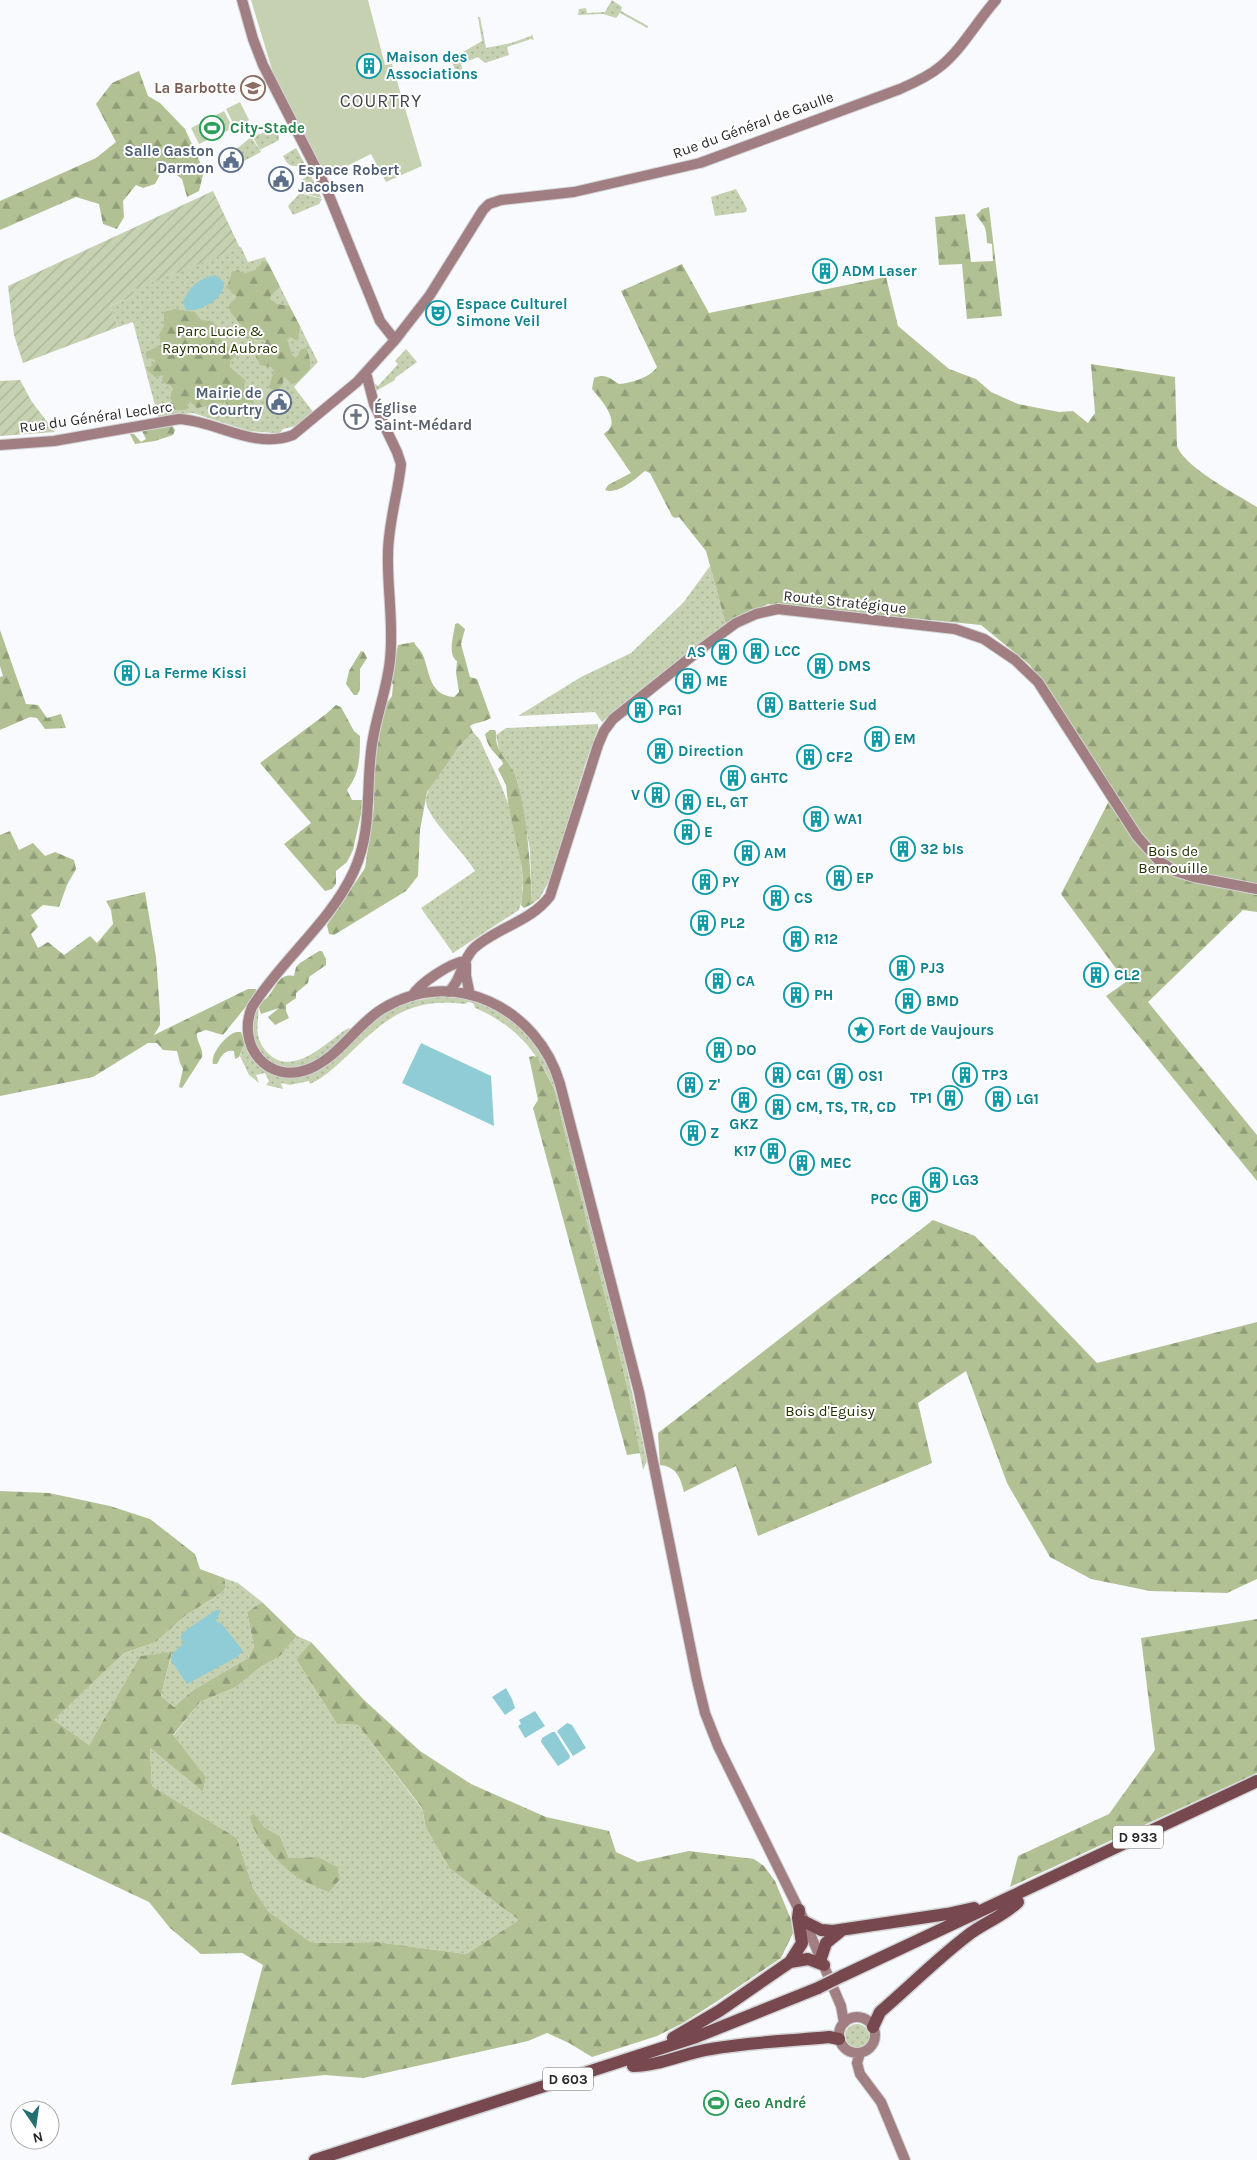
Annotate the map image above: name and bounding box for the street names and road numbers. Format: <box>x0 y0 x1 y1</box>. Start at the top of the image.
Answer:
street label: Rue du Général de Gaulle <box>670 87 836 163</box>
street label: Rue du Général Leclerc <box>18 397 174 437</box>
street label: Route Stratégique <box>783 587 907 617</box>
road number: D 933 <box>1113 1825 1163 1848</box>
road number: D 603 <box>543 2068 593 2090</box>

